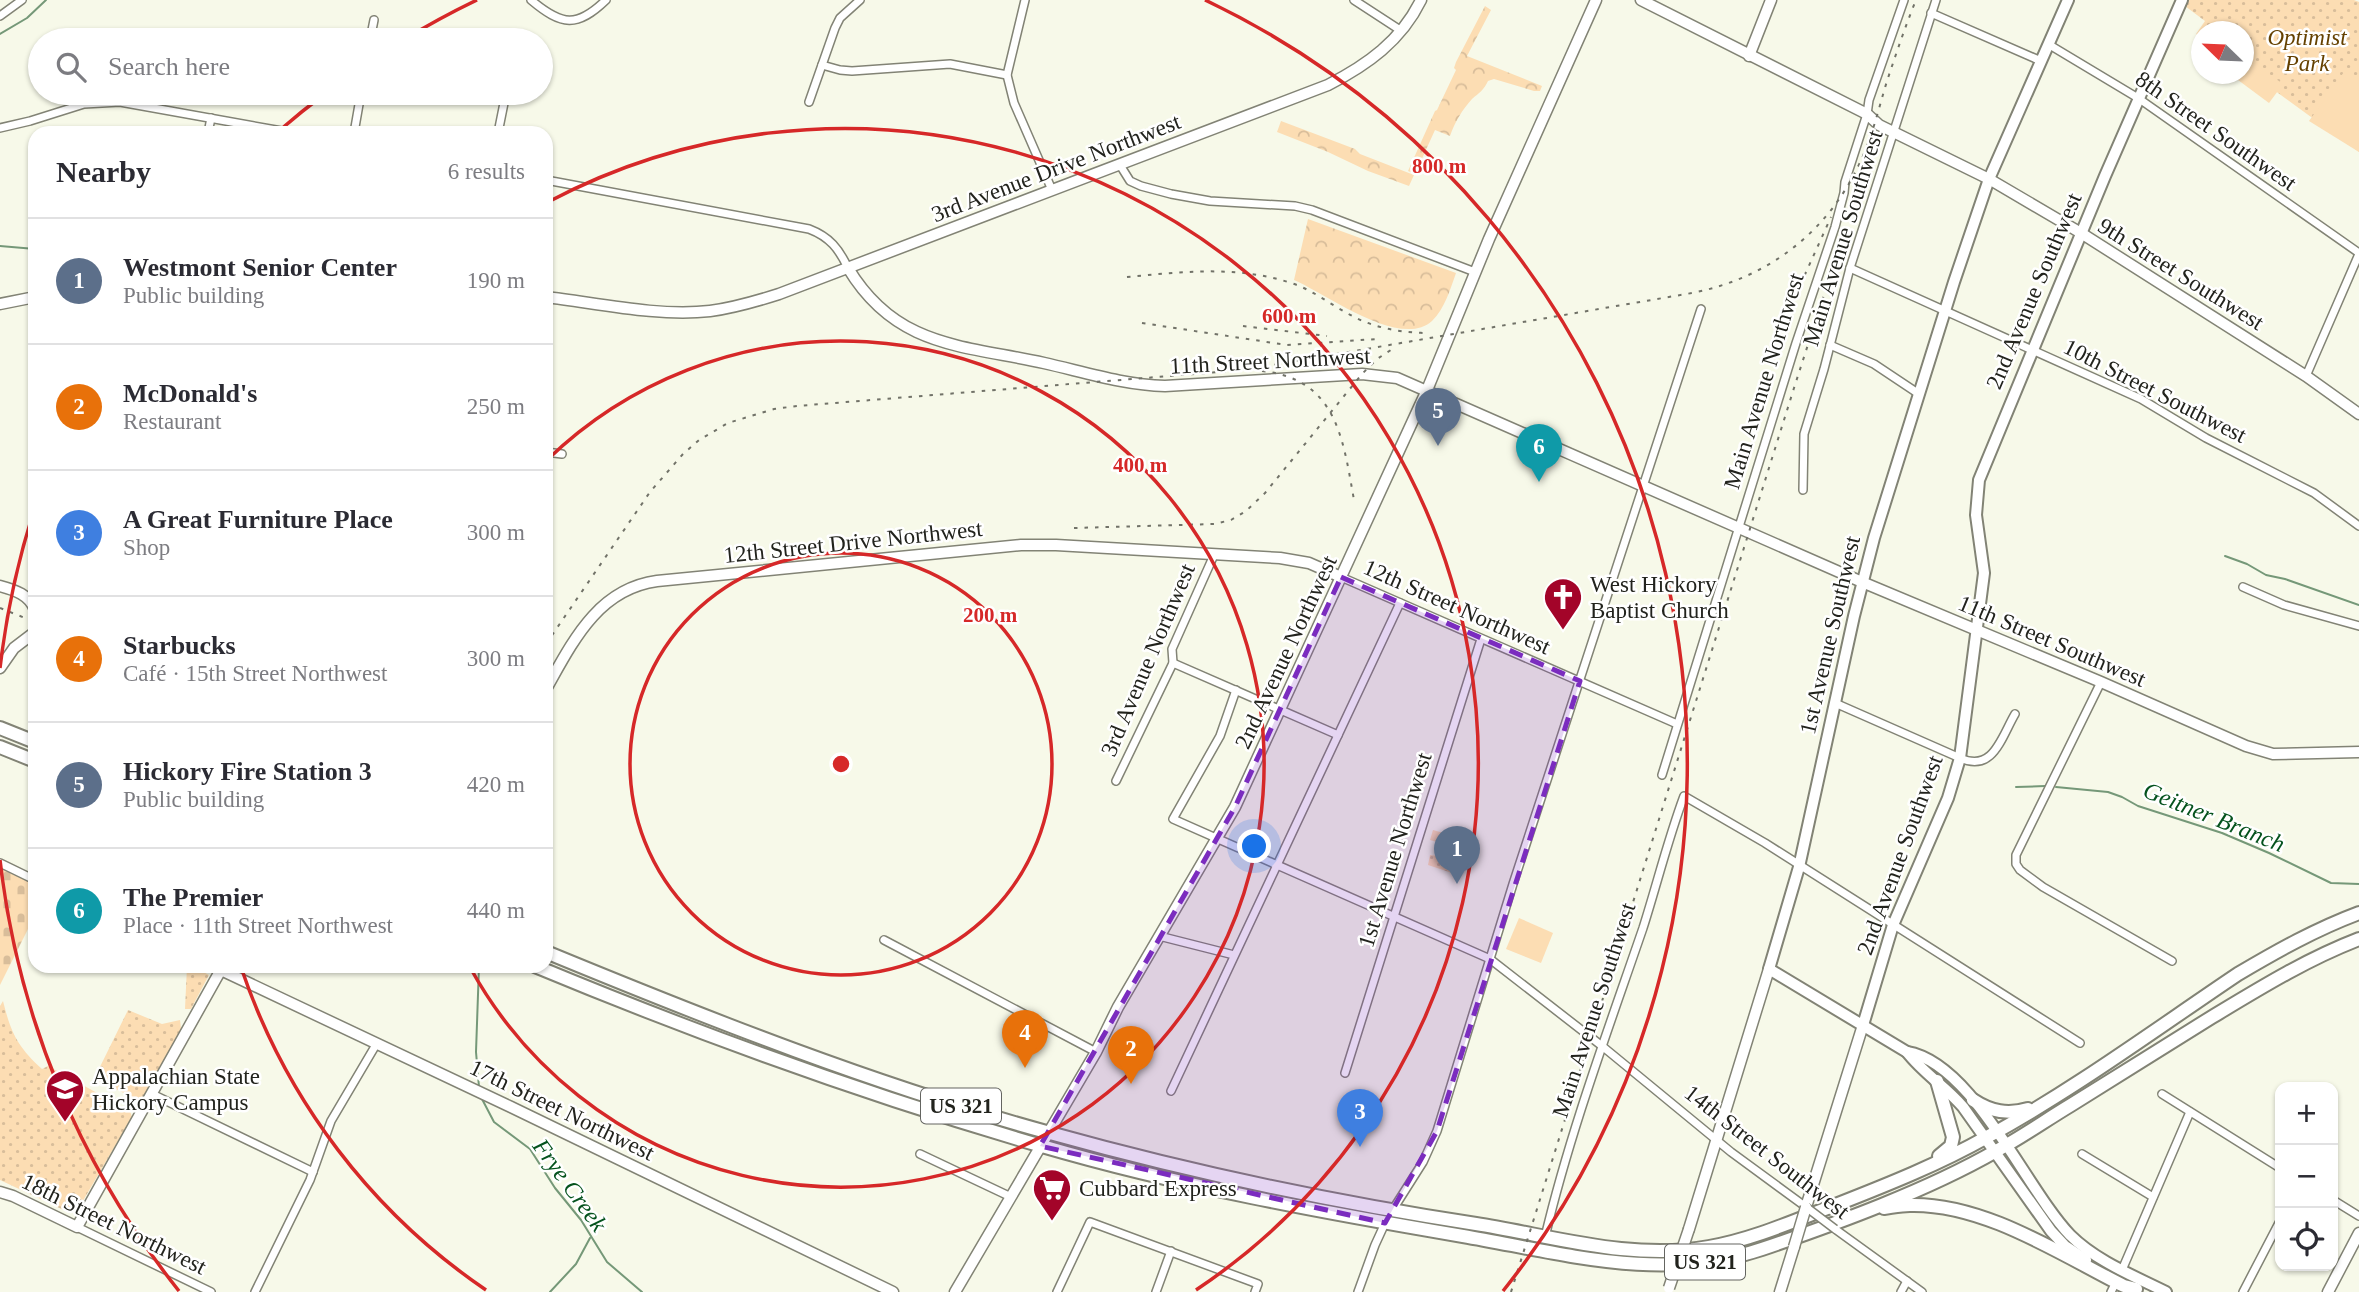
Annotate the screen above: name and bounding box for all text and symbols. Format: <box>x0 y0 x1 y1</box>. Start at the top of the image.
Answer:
north arrow <box>2191 21 2254 84</box>
park label: Optimist Park <box>2267 25 2347 76</box>
search box <box>28 28 553 105</box>
icon: search <box>52 48 90 86</box>
text: Search here <box>108 52 230 81</box>
street label: 8th Street Southwest <box>2131 66 2302 196</box>
street label: 3rd Avenue Drive Northwest <box>928 109 1185 227</box>
street label: Main Avenue Southwest <box>1798 126 1888 349</box>
text: 800 m <box>1412 154 1467 178</box>
text: Nearby <box>56 155 151 188</box>
text: 6 results <box>448 159 525 184</box>
street label: 2nd Avenue Southwest <box>1981 189 2087 393</box>
street label: 9th Street Southwest <box>2094 213 2269 335</box>
text: Westmont Senior Center <box>123 253 397 282</box>
text: 1 <box>73 268 85 293</box>
text: 190 m <box>467 268 525 293</box>
street label: Main Avenue Northwest <box>1719 269 1809 492</box>
text: Public building <box>123 283 264 308</box>
text: 600 m <box>1262 304 1317 328</box>
street label: 10th Street Southwest <box>2059 334 2251 448</box>
street label: 11th Street Northwest <box>1169 343 1372 379</box>
text: McDonald's <box>123 379 257 408</box>
pin: 5 <box>1415 388 1461 446</box>
text: 2 <box>73 394 85 419</box>
text: 250 m <box>467 394 525 419</box>
text: Restaurant <box>123 409 221 434</box>
pin: 6 <box>1516 424 1562 482</box>
text: 400 m <box>1113 453 1168 477</box>
text: A Great Furniture Place <box>123 505 393 534</box>
street label: 12th Street Drive Northwest <box>722 516 984 568</box>
text: 3 <box>73 520 85 545</box>
text: 300 m <box>467 520 525 545</box>
street label: 1st Avenue Southwest <box>1795 533 1865 737</box>
text: Shop <box>123 535 170 560</box>
street label: 2nd Avenue Northwest <box>1230 551 1342 753</box>
street label: 12th Street Northwest <box>1360 555 1555 660</box>
street label: 3rd Avenue Northwest <box>1096 560 1200 760</box>
place label: West Hickory Baptist Church <box>1590 572 1729 623</box>
church icon: West Hickory Baptist Church <box>1542 576 1584 631</box>
street label: 11th Street Southwest <box>1955 590 2150 692</box>
text: 200 m <box>963 603 1018 627</box>
text: Starbucks <box>123 631 236 660</box>
text: 4 <box>73 646 85 671</box>
text: 300 m <box>467 646 525 671</box>
text: Café · 15th Street Northwest <box>123 661 387 686</box>
street label: 1st Avenue Northwest <box>1353 749 1437 951</box>
street label: 2nd Avenue Southwest <box>1852 751 1948 958</box>
centre of rings <box>829 752 853 776</box>
text: Hickory Fire Station 3 <box>123 757 372 786</box>
text: 5 <box>73 772 85 797</box>
text: 420 m <box>467 772 525 797</box>
water label: Geitner Branch <box>2140 777 2288 857</box>
text: Public building <box>123 787 264 812</box>
pin: 1 <box>1434 826 1480 884</box>
your location <box>1237 829 1271 863</box>
text: The Premier <box>123 883 263 912</box>
text: 6 <box>73 898 85 923</box>
text: 440 m <box>467 898 525 923</box>
street label: Main Avenue Southwest <box>1547 899 1641 1121</box>
text: Place · 11th Street Northwest <box>123 913 393 938</box>
pin: 4 <box>1002 1010 1048 1068</box>
pin: 2 <box>1108 1026 1154 1084</box>
street label: 17th Street Northwest <box>466 1055 659 1166</box>
place label: Appalachian State Hickory Campus <box>92 1064 260 1115</box>
school or university icon: Appalachian State Hickory Campus <box>44 1068 86 1123</box>
street label: 14th Street Southwest <box>1680 1080 1855 1224</box>
map controls <box>2275 1082 2338 1271</box>
button: + <box>2275 1082 2338 1145</box>
road number: US 321 <box>921 1088 1001 1124</box>
pin: 3 <box>1337 1089 1383 1147</box>
water label: Frye Creek <box>527 1133 612 1236</box>
button: − <box>2275 1145 2338 1208</box>
supermarket icon: Cubbard Express <box>1031 1167 1073 1222</box>
street label: 18th Street Northwest <box>18 1169 211 1280</box>
place label: Cubbard Express <box>1079 1176 1237 1201</box>
button: locate <box>2275 1208 2338 1271</box>
road number: US 321 <box>1665 1244 1745 1280</box>

